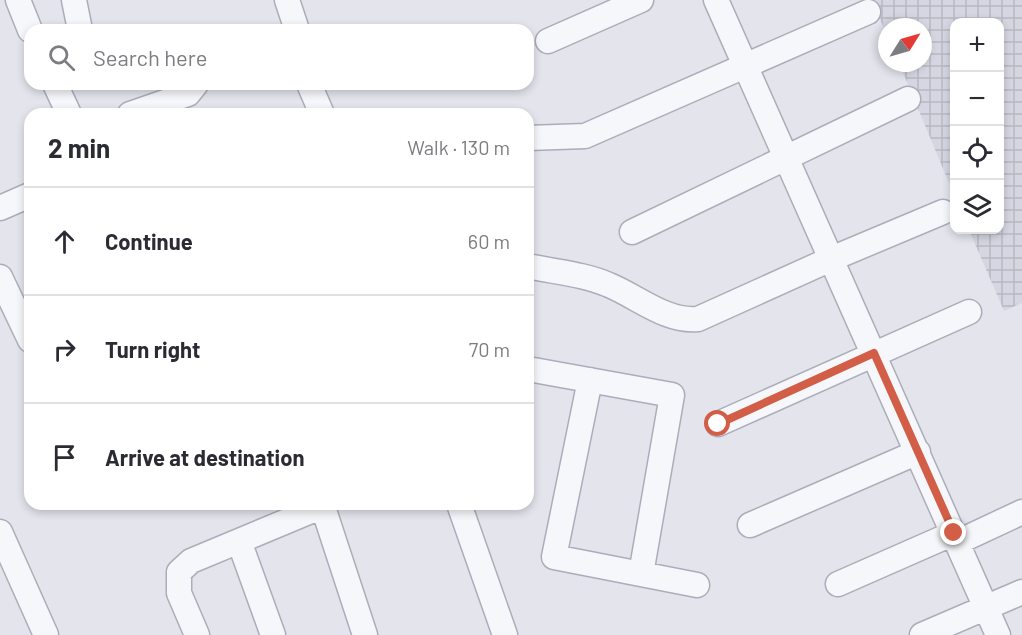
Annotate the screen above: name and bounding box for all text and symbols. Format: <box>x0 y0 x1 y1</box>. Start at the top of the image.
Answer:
north arrow <box>878 18 932 72</box>
map controls <box>950 18 1004 234</box>
button: + <box>950 18 1004 72</box>
search box <box>24 24 534 90</box>
icon: search <box>45 41 78 74</box>
text: Search here <box>93 44 207 70</box>
button: − <box>950 72 1004 126</box>
button: locate <box>950 126 1004 180</box>
text: 2 min <box>48 132 110 163</box>
text: Walk · 130 m <box>407 135 510 159</box>
button: layers <box>950 180 1004 234</box>
icon: ahead <box>48 225 81 258</box>
text: Continue <box>105 228 193 254</box>
text: 60 m <box>468 229 510 253</box>
icon: right <box>48 333 81 366</box>
text: Turn right <box>105 336 200 362</box>
text: 70 m <box>469 337 510 361</box>
route start <box>704 410 730 436</box>
icon: arrive <box>48 441 81 474</box>
text: Arrive at destination <box>105 444 304 470</box>
route end <box>940 519 966 545</box>

